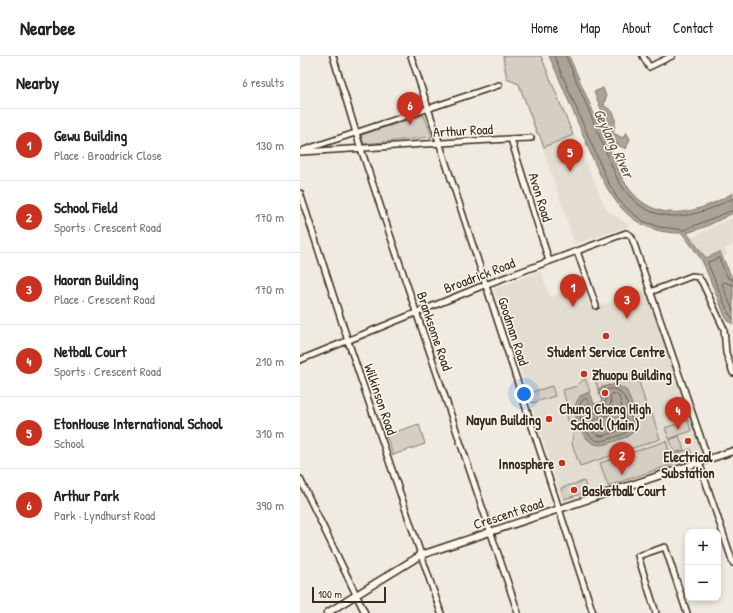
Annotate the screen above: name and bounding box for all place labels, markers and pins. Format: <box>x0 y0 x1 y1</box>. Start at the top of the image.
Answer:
pin: 6 <box>397 92 423 125</box>
pin: 5 <box>557 139 583 172</box>
pin: 1 <box>560 274 586 307</box>
pin: 3 <box>614 286 640 319</box>
marker: Student Service Centre <box>601 331 611 341</box>
place label: Student Service Centre <box>547 342 665 361</box>
place label: Zhuopu Building <box>592 365 672 386</box>
marker: Zhuopu Building <box>579 369 589 379</box>
marker: Chung Cheng High School (Main) <box>600 388 610 398</box>
pin: 4 <box>665 397 691 430</box>
place label: Chung Cheng High School (Main) <box>559 399 651 434</box>
place label: Nayun Building <box>466 410 541 431</box>
marker: Nayun Building <box>544 414 554 424</box>
marker: Electrical Substation <box>683 436 693 446</box>
pin: 2 <box>609 442 635 475</box>
place label: Electrical Substation <box>661 447 715 482</box>
place label: Innosphere <box>499 454 554 475</box>
marker: Innosphere <box>557 458 567 468</box>
place label: Basketball Court <box>582 481 667 500</box>
marker: Basketball Court <box>569 485 579 495</box>

